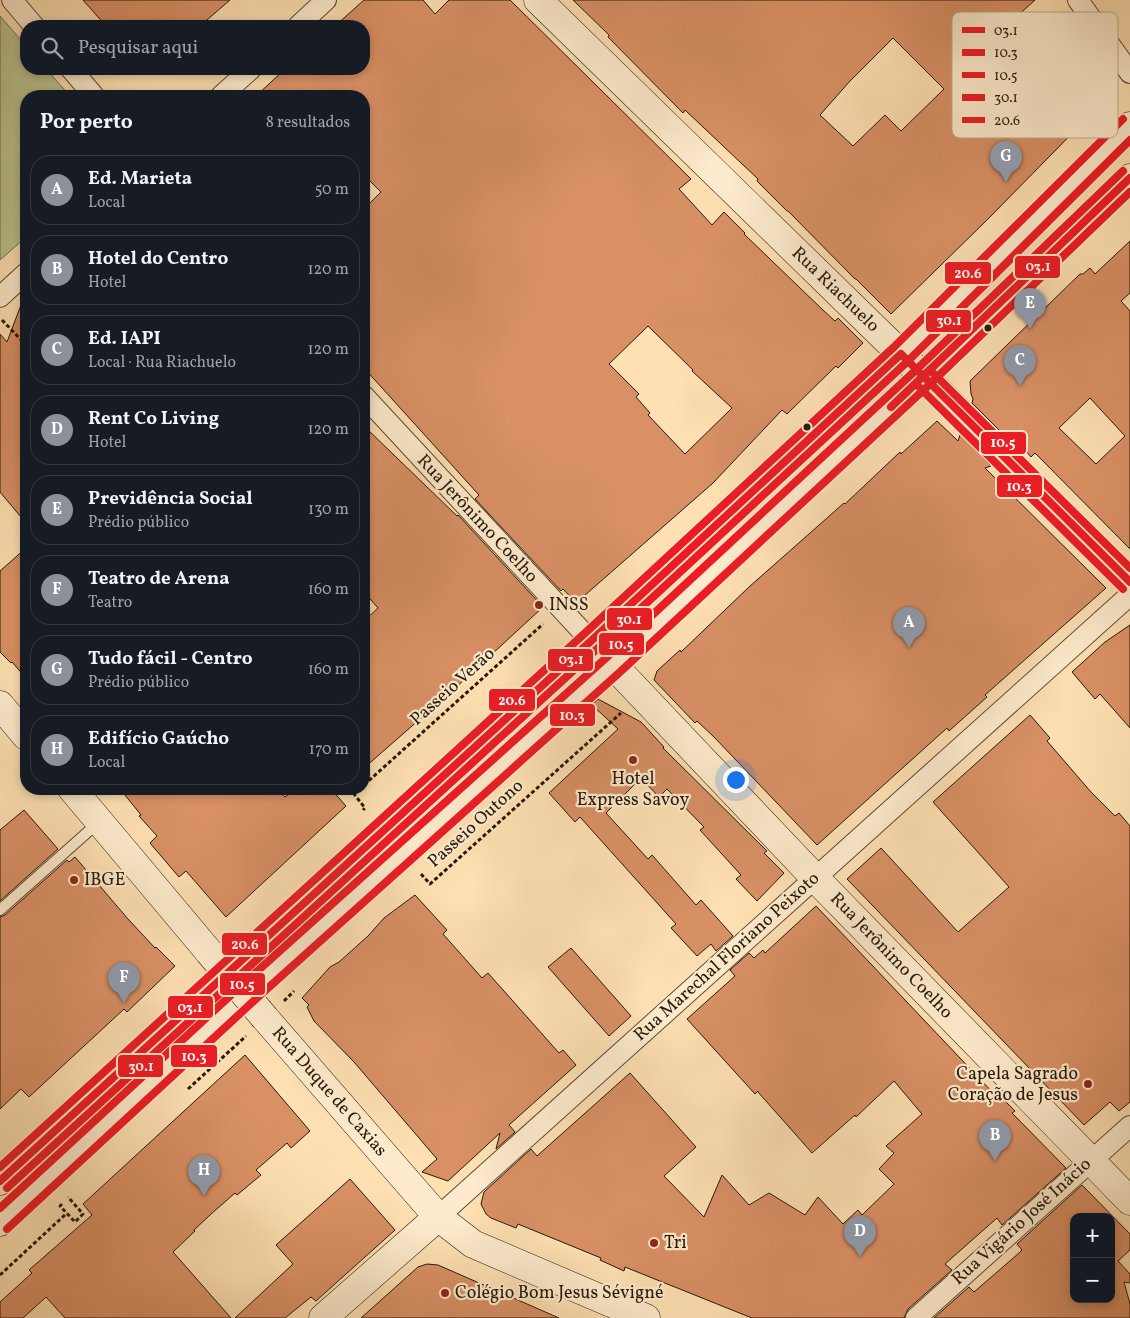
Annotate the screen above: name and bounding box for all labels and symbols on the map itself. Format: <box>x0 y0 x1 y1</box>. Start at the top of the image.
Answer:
legend <box>952 12 1118 138</box>
text: 03.1 <box>994 22 1018 41</box>
text: 10.3 <box>994 44 1018 63</box>
text: 10.5 <box>994 67 1018 86</box>
text: 30.1 <box>994 89 1018 108</box>
text: 20.6 <box>994 112 1020 131</box>
pin: G <box>990 141 1022 182</box>
street label: Rua Riachuelo <box>785 242 885 338</box>
line badge: 03.1 <box>1014 255 1061 279</box>
text: 03.1 <box>1025 258 1051 277</box>
line badge: 20.6 <box>944 261 992 285</box>
text: 20.6 <box>954 265 982 284</box>
pin: E <box>1014 288 1046 329</box>
line badge: 30.1 <box>925 309 972 333</box>
text: 30.1 <box>936 312 962 331</box>
unlabelled marker <box>983 323 993 333</box>
pin: C <box>1004 345 1036 386</box>
unlabelled marker <box>802 422 812 432</box>
line badge: 10.5 <box>980 431 1027 455</box>
text: 10.5 <box>991 434 1016 453</box>
street label: Rua Jerônimo Coelho <box>411 449 543 589</box>
line badge: 10.3 <box>996 474 1043 498</box>
text: 10.3 <box>1006 478 1032 497</box>
place label: INSS <box>549 593 589 618</box>
marker: INSS <box>533 599 545 611</box>
line badge: 30.1 <box>606 607 653 631</box>
pin: A <box>893 607 925 648</box>
text: 30.1 <box>616 611 642 630</box>
line badge: 10.5 <box>598 632 645 656</box>
text: 10.5 <box>609 636 634 655</box>
street label: Passeio Verão <box>405 642 501 732</box>
line badge: 03.1 <box>547 648 594 672</box>
text: 03.1 <box>558 651 584 670</box>
line badge: 20.6 <box>488 688 536 712</box>
text: 20.6 <box>498 692 526 711</box>
line badge: 10.3 <box>549 703 596 727</box>
text: 10.3 <box>559 707 585 726</box>
marker: Hotel Express Savoy <box>627 754 639 766</box>
place label: Hotel Express Savoy <box>577 767 689 813</box>
your location <box>723 767 749 793</box>
street label: Passeio Outono <box>423 774 529 874</box>
street label: Rua Marechal Floriano Peixoto <box>629 867 825 1047</box>
place label: IBGE <box>84 868 126 893</box>
marker: IBGE <box>68 874 80 886</box>
street label: Rua Jerônimo Coelho <box>824 887 958 1025</box>
line badge: 20.6 <box>221 932 268 956</box>
text: 20.6 <box>231 936 259 955</box>
pin: F <box>108 962 140 1003</box>
line badge: 10.5 <box>219 972 266 996</box>
text: 10.5 <box>230 976 255 995</box>
line badge: 03.1 <box>167 995 214 1019</box>
text: 03.1 <box>177 999 203 1018</box>
street label: Rua Duque de Caxias <box>266 1022 392 1162</box>
line badge: 10.3 <box>170 1044 218 1068</box>
text: 10.3 <box>181 1048 207 1067</box>
line badge: 30.1 <box>117 1054 164 1078</box>
text: 30.1 <box>128 1058 154 1077</box>
place label: Capela Sagrado Coração de Jesus <box>948 1062 1078 1108</box>
marker: Capela Sagrado Coração de Jesus <box>1082 1078 1094 1090</box>
pin: B <box>979 1120 1011 1161</box>
street label: Rua Vigário José Inácio <box>947 1152 1097 1292</box>
pin: H <box>188 1155 220 1196</box>
pin: D <box>844 1216 876 1257</box>
place label: Tri <box>664 1231 687 1256</box>
marker: Tri <box>648 1237 660 1249</box>
place label: Colégio Bom Jesus Sévigné <box>455 1281 663 1306</box>
marker: Colégio Bom Jesus Sévigné <box>439 1287 451 1299</box>

